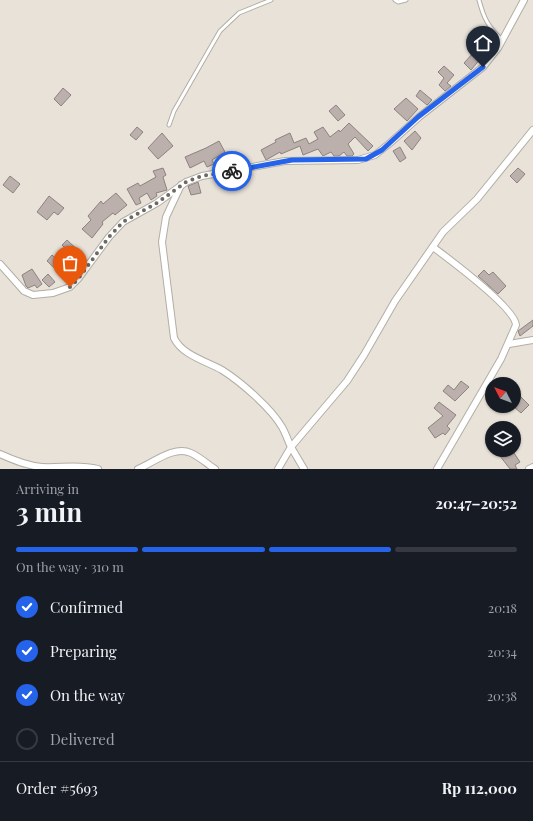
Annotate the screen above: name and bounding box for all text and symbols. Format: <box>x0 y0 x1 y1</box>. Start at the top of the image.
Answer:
pin <box>466 26 500 67</box>
icon: home <box>472 32 494 54</box>
courier <box>212 151 252 191</box>
icon: bike <box>221 160 243 182</box>
pin <box>53 246 87 287</box>
icon: bag <box>59 252 81 274</box>
north arrow <box>485 377 521 413</box>
map controls <box>485 377 521 457</box>
button: layers <box>485 421 521 457</box>
text: Arriving in <box>16 480 79 497</box>
text: 20:47–20:52 <box>435 493 517 513</box>
text: 3 min <box>16 494 82 529</box>
text: On the way · 310 m <box>16 558 124 575</box>
icon: check <box>16 596 38 618</box>
text: Confirmed <box>50 597 123 617</box>
text: 20:18 <box>488 599 517 616</box>
icon: check <box>16 640 38 662</box>
text: Preparing <box>50 641 117 661</box>
text: 20:34 <box>487 643 517 660</box>
icon: check <box>16 684 38 706</box>
text: On the way <box>50 685 125 705</box>
text: 20:38 <box>487 687 517 704</box>
text: Delivered <box>50 729 115 749</box>
text: Order #5693 <box>16 778 98 798</box>
text: Rp 112,000 <box>442 778 517 798</box>

